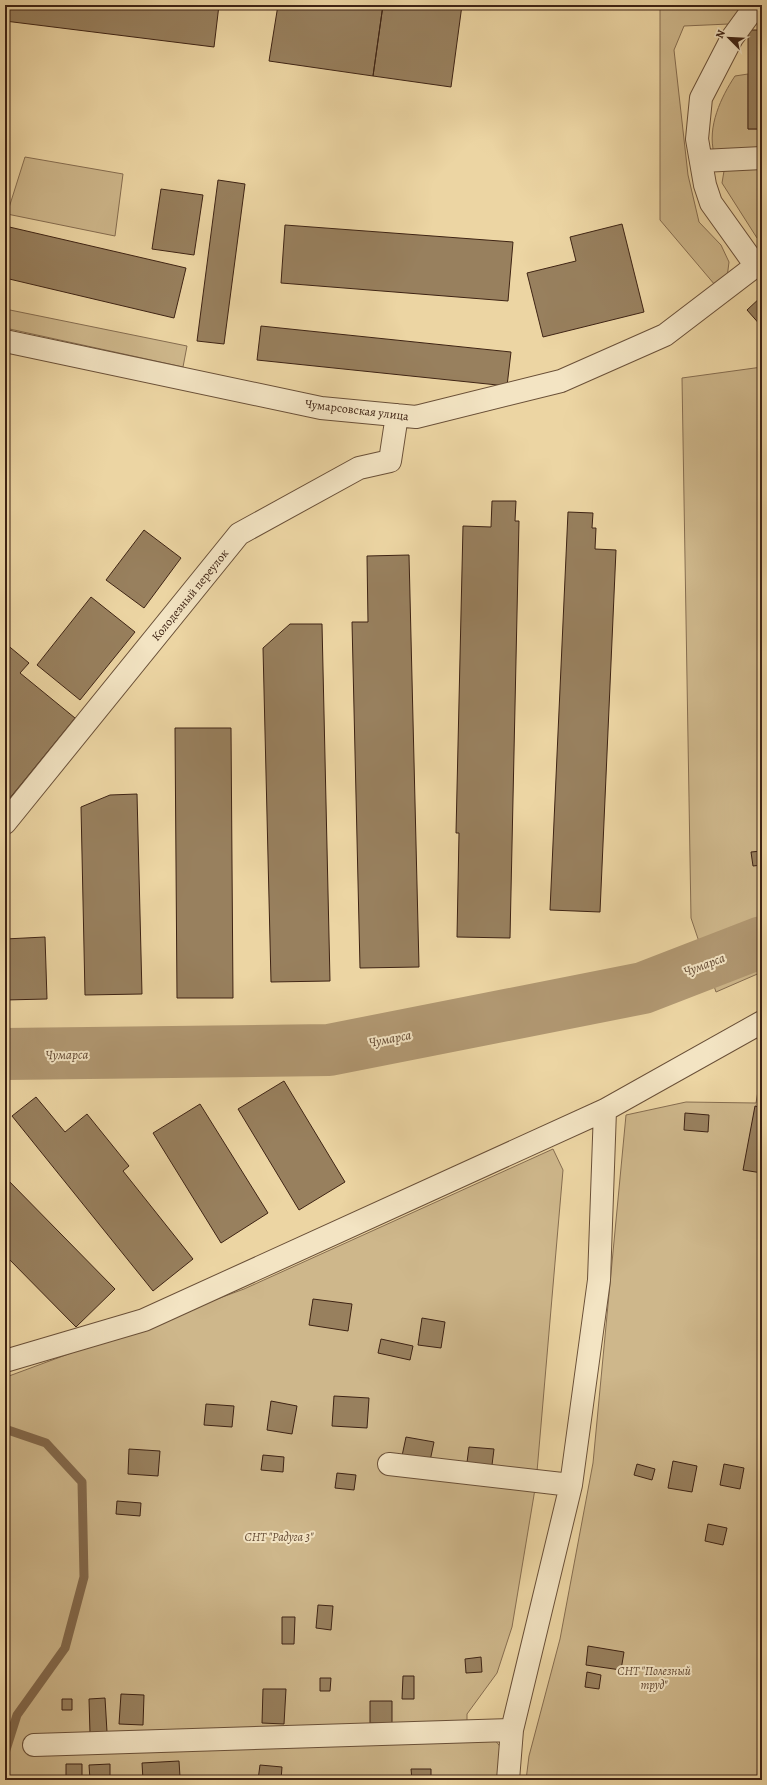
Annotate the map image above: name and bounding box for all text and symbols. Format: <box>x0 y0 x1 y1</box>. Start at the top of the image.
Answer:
north arrow <box>709 18 749 58</box>
text: N <box>712 27 729 41</box>
street label: Чумарсовская улица <box>304 396 410 424</box>
street label: Колодезный переулок <box>148 546 232 644</box>
water label: Чумарса <box>681 949 727 980</box>
water label: Чумарса <box>367 1026 413 1051</box>
water label: Чумарса <box>45 1046 89 1063</box>
park label: СНТ "Радуга 3" <box>244 1529 314 1545</box>
park label: СНТ "Полезный труд" <box>617 1663 691 1693</box>

